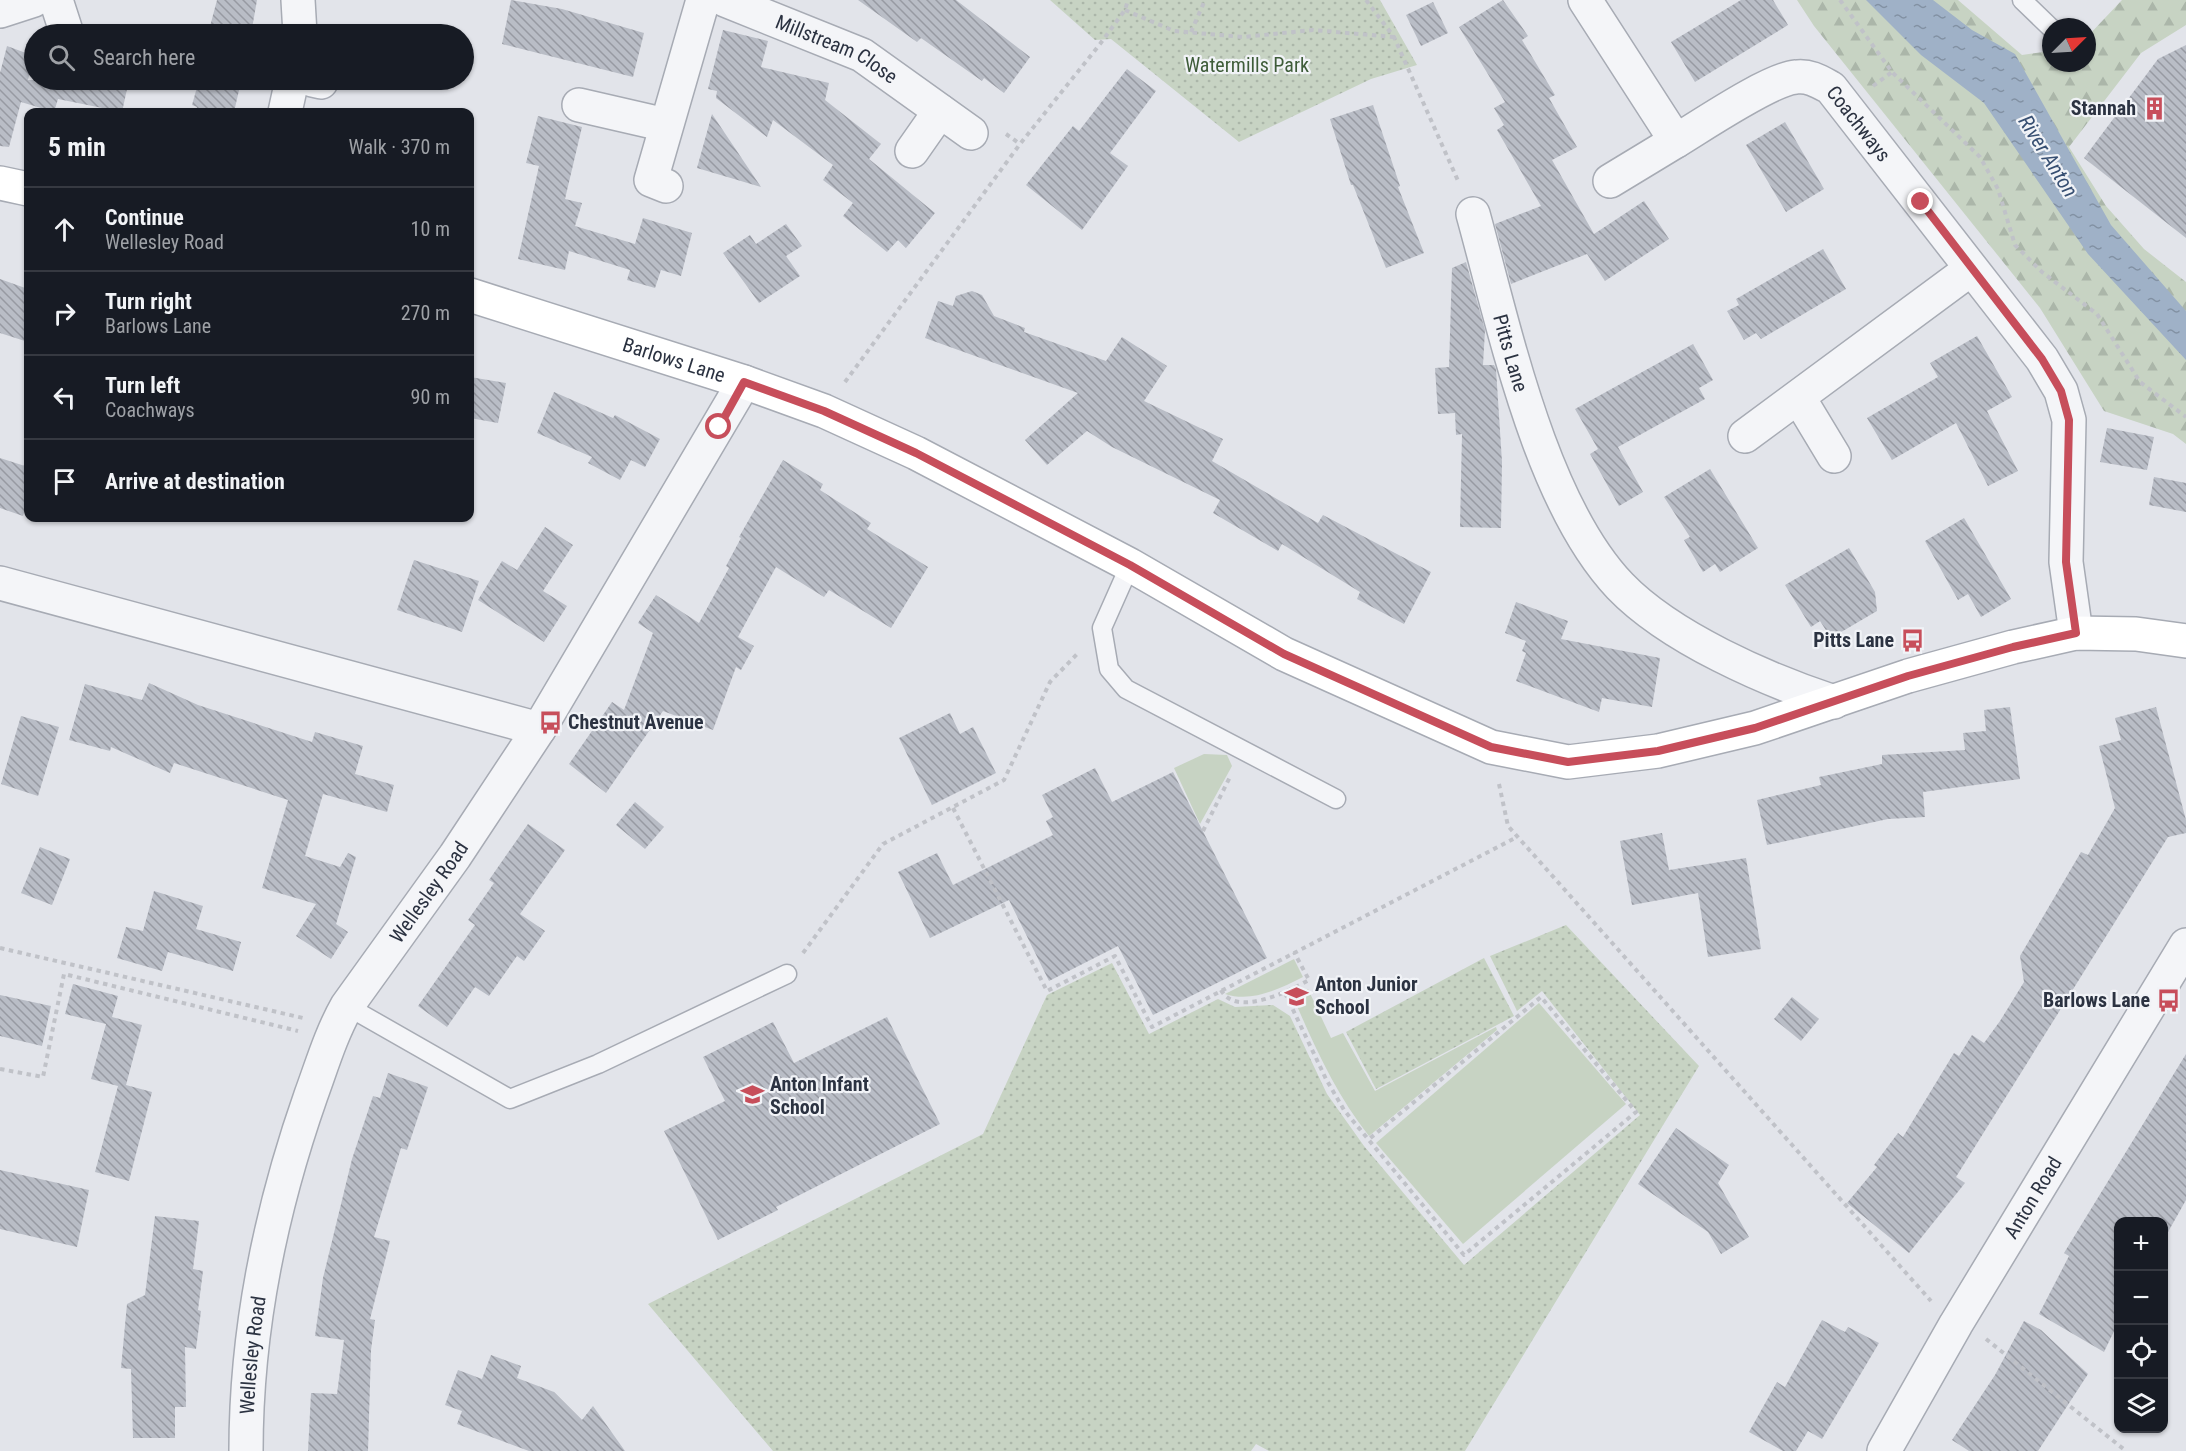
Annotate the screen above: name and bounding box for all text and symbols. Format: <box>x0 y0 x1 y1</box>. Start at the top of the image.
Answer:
street label: Millstream Close <box>772 10 902 89</box>
north arrow <box>2042 18 2096 72</box>
search box <box>24 24 474 90</box>
icon: search <box>45 41 78 74</box>
text: Search here <box>93 45 195 70</box>
park label: Watermills Park <box>1185 53 1309 77</box>
street label: Coachways <box>1822 81 1896 166</box>
building icon: Stannah <box>2141 95 2167 121</box>
place label: Stannah <box>2071 96 2136 120</box>
water label: River Anton <box>2013 111 2083 201</box>
text: 5 min <box>48 132 106 162</box>
text: Walk · 370 m <box>349 135 450 159</box>
route end <box>1907 188 1933 214</box>
text: Continue <box>105 205 184 230</box>
icon: ahead <box>48 213 81 246</box>
text: 10 m <box>411 217 450 241</box>
text: Wellesley Road <box>105 230 224 254</box>
text: Turn right <box>105 289 192 314</box>
icon: right <box>48 297 81 330</box>
text: 270 m <box>401 301 450 325</box>
street label: Pitts Lane <box>1488 311 1533 395</box>
text: Barlows Lane <box>105 314 211 338</box>
street label: Barlows Lane <box>620 332 728 387</box>
text: Turn left <box>105 373 180 398</box>
icon: left <box>48 381 81 414</box>
text: 90 m <box>411 385 450 409</box>
text: Coachways <box>105 398 195 422</box>
route start <box>705 413 731 439</box>
icon: arrive <box>48 465 81 498</box>
text: Arrive at destination <box>105 469 285 494</box>
bus stop icon: Pitts Lane <box>1899 627 1925 653</box>
place label: Pitts Lane <box>1813 628 1894 652</box>
bus stop icon: Chestnut Avenue <box>537 709 563 735</box>
place label: Chestnut Avenue <box>568 710 704 734</box>
street label: Wellesley Road <box>384 837 473 947</box>
place label: Anton Junior School <box>1315 972 1418 1019</box>
school or university icon: Anton Junior School <box>1284 983 1310 1009</box>
bus stop icon: Barlows Lane <box>2155 987 2181 1013</box>
place label: Barlows Lane <box>2043 988 2150 1012</box>
place label: Anton Infant School <box>770 1072 869 1119</box>
school or university icon: Anton Infant School <box>739 1082 765 1108</box>
street label: Anton Road <box>1999 1152 2067 1243</box>
map controls <box>2114 1217 2168 1433</box>
button: + <box>2114 1217 2168 1271</box>
button: − <box>2114 1271 2168 1325</box>
street label: Wellesley Road <box>235 1294 271 1415</box>
button: locate <box>2114 1325 2168 1379</box>
button: layers <box>2114 1379 2168 1433</box>

